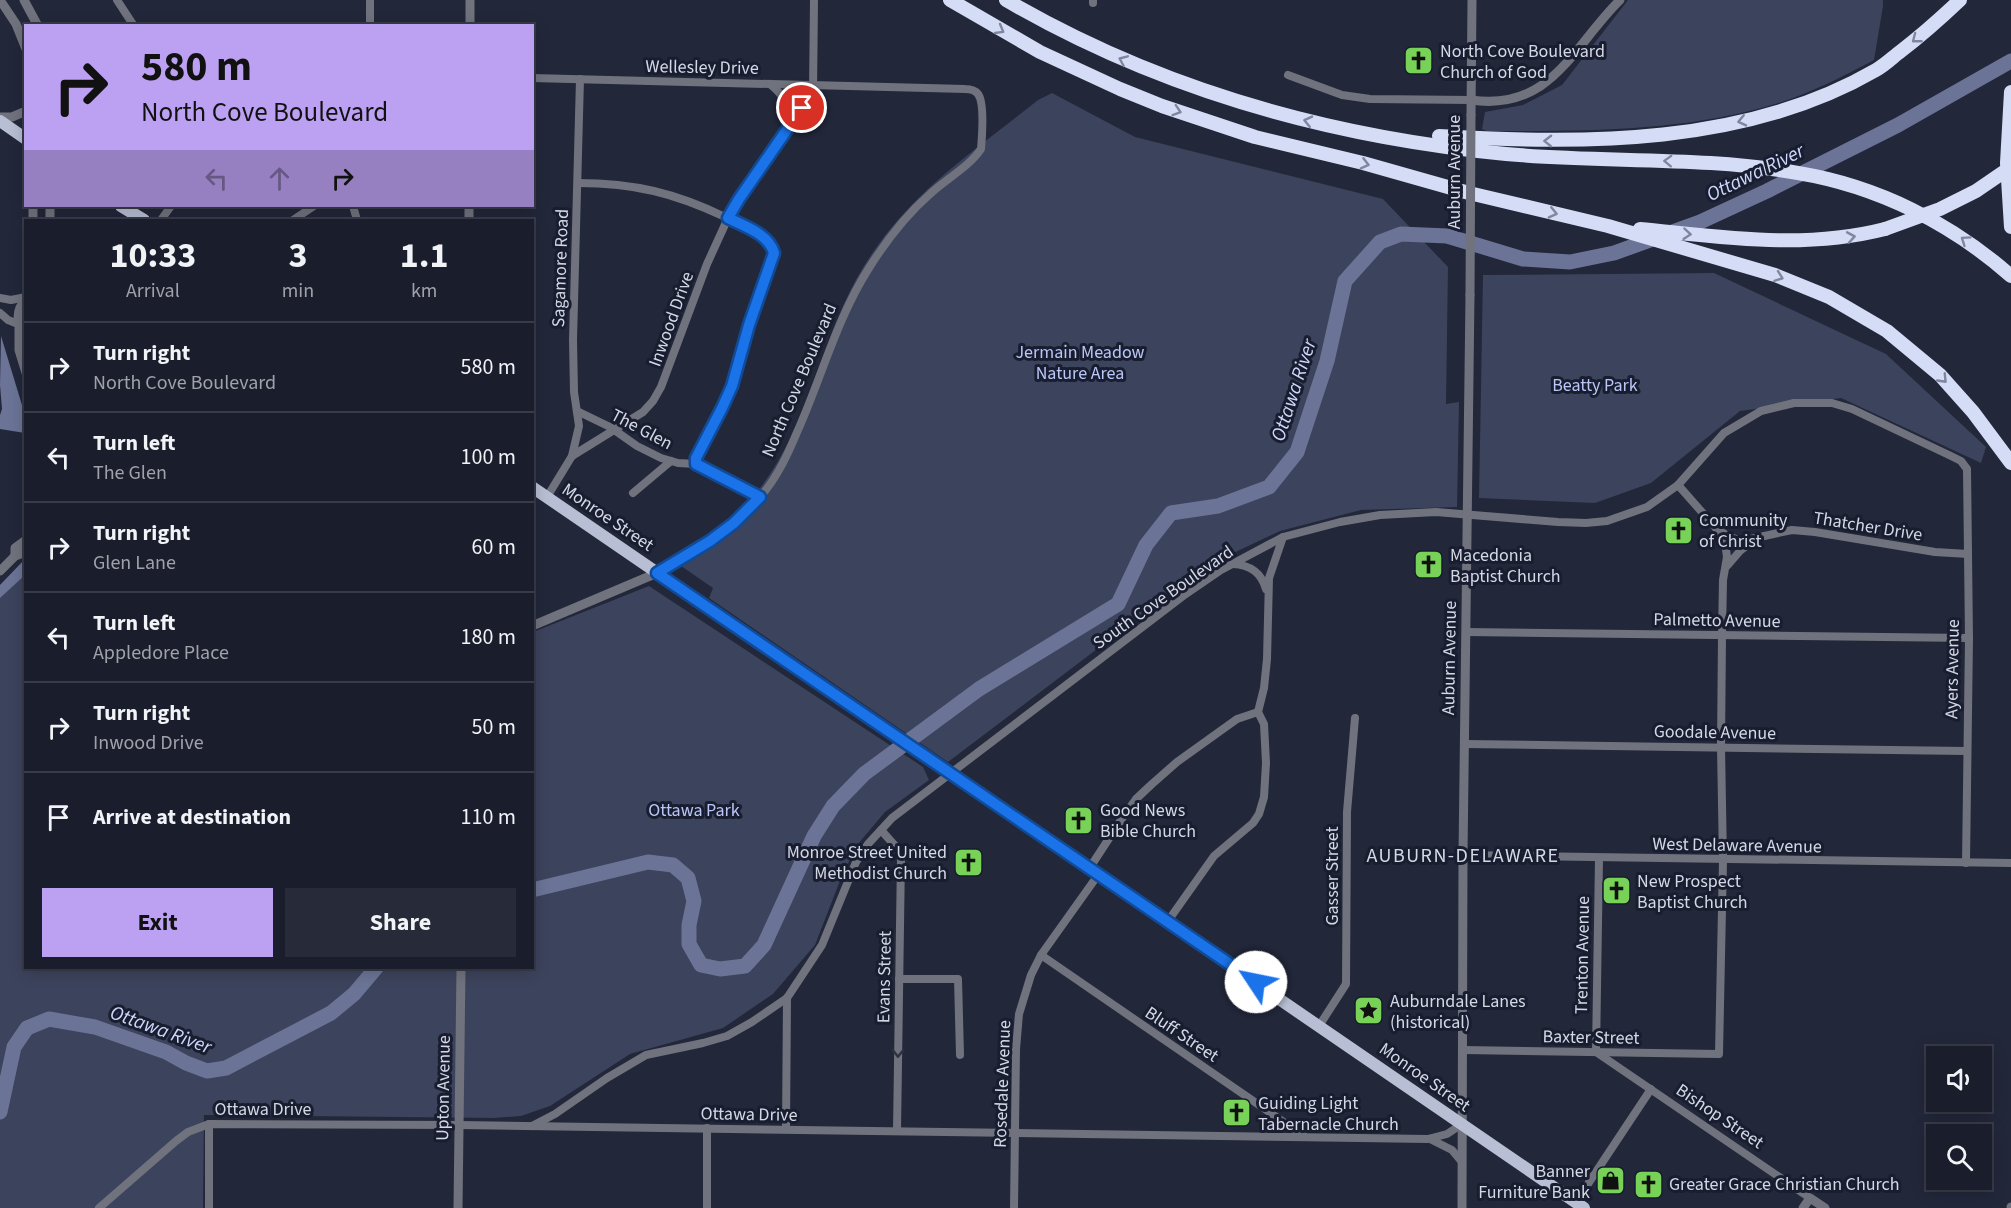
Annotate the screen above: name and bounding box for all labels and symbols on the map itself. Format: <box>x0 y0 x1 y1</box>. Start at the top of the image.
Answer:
one-way arrow <box>994 22 1004 34</box>
one-way arrow <box>1912 31 1923 42</box>
place label: North Cove Boulevard Church of God <box>1440 39 1605 85</box>
church icon: North Cove Boulevard Church of God <box>1403 45 1435 77</box>
street label: Wellesley Drive <box>645 54 759 81</box>
one-way arrow <box>1118 55 1129 67</box>
pin <box>776 82 827 133</box>
one-way arrow <box>1171 104 1182 116</box>
one-way arrow <box>1737 114 1747 127</box>
one-way arrow <box>1303 115 1313 128</box>
street label: Auburn Avenue <box>1442 115 1467 229</box>
one-way arrow <box>1544 134 1553 147</box>
water label: Ottawa River <box>1702 137 1810 209</box>
one-way arrow <box>1663 154 1672 167</box>
one-way arrow <box>1359 157 1369 169</box>
one-way arrow <box>1548 205 1558 218</box>
street label: Sagamore Road <box>546 208 575 328</box>
one-way arrow <box>1682 227 1692 240</box>
one-way arrow <box>1846 231 1855 243</box>
one-way arrow <box>1961 236 1972 247</box>
street label: Inwood Drive <box>643 268 700 370</box>
one-way arrow <box>1773 270 1784 282</box>
street label: North Cove Boulevard <box>756 299 843 461</box>
water label: Ottawa River <box>1264 334 1324 445</box>
park label: Jermain Meadow Nature Area <box>1015 340 1145 386</box>
one-way arrow <box>1936 371 1947 382</box>
park label: Beatty Park <box>1552 373 1638 398</box>
street label: The Glen <box>607 403 677 456</box>
street label: Monroe Street <box>557 477 659 557</box>
street label: Thatcher Drive <box>1812 506 1924 547</box>
place label: Community of Christ <box>1699 508 1788 554</box>
church icon: Community of Christ <box>1662 514 1694 546</box>
street label: South Cove Boulevard <box>1088 539 1239 655</box>
place label: Macedonia Baptist Church <box>1450 543 1561 589</box>
church icon: Macedonia Baptist Church <box>1413 549 1445 581</box>
street label: Auburn Avenue <box>1436 601 1463 715</box>
street label: Palmetto Avenue <box>1653 607 1781 634</box>
street label: Ayers Avenue <box>1939 619 1966 719</box>
street label: Goodale Avenue <box>1654 719 1776 746</box>
park label: Ottawa Park <box>648 798 740 823</box>
place label: Good News Bible Church <box>1100 798 1196 844</box>
church icon: Good News Bible Church <box>1063 804 1095 836</box>
street label: Gasser Street <box>1320 826 1345 926</box>
street label: West Delaware Avenue <box>1652 832 1822 859</box>
place label: Monroe Street United Methodist Church <box>787 840 947 886</box>
district label: AUBURN-DELAWARE <box>1366 842 1560 870</box>
church icon: Monroe Street United Methodist Church <box>952 846 984 878</box>
place label: New Prospect Baptist Church <box>1637 869 1748 915</box>
church icon: New Prospect Baptist Church <box>1600 875 1632 907</box>
street label: Trenton Avenue <box>1569 896 1596 1014</box>
street label: Evans Street <box>871 931 898 1023</box>
position arrow <box>1224 950 1288 1014</box>
place label: Auburndale Lanes (historical) <box>1390 989 1526 1035</box>
place icon: Auburndale Lanes (historical) <box>1353 995 1385 1027</box>
water label: Ottawa River <box>106 999 216 1062</box>
street label: Bluff Street <box>1140 1001 1224 1068</box>
street label: Rosedale Avenue <box>988 1020 1017 1148</box>
street label: Baxter Street <box>1542 1024 1640 1051</box>
street label: Upton Avenue <box>430 1035 457 1141</box>
street label: Monroe Street <box>1374 1037 1475 1118</box>
one-way arrow <box>892 1049 904 1058</box>
street label: Bishop Street <box>1671 1078 1768 1155</box>
place label: Guiding Light Tabernacle Church <box>1258 1091 1399 1137</box>
street label: Ottawa Drive <box>215 1097 312 1122</box>
church icon: Guiding Light Tabernacle Church <box>1221 1097 1253 1129</box>
street label: Ottawa Drive <box>700 1101 798 1128</box>
place label: Banner Furniture Bank <box>1478 1159 1591 1205</box>
shop icon: Banner Furniture Bank <box>1595 1165 1627 1197</box>
church icon: Greater Grace Christian Church <box>1632 1168 1664 1200</box>
place label: Greater Grace Christian Church <box>1669 1172 1900 1197</box>

